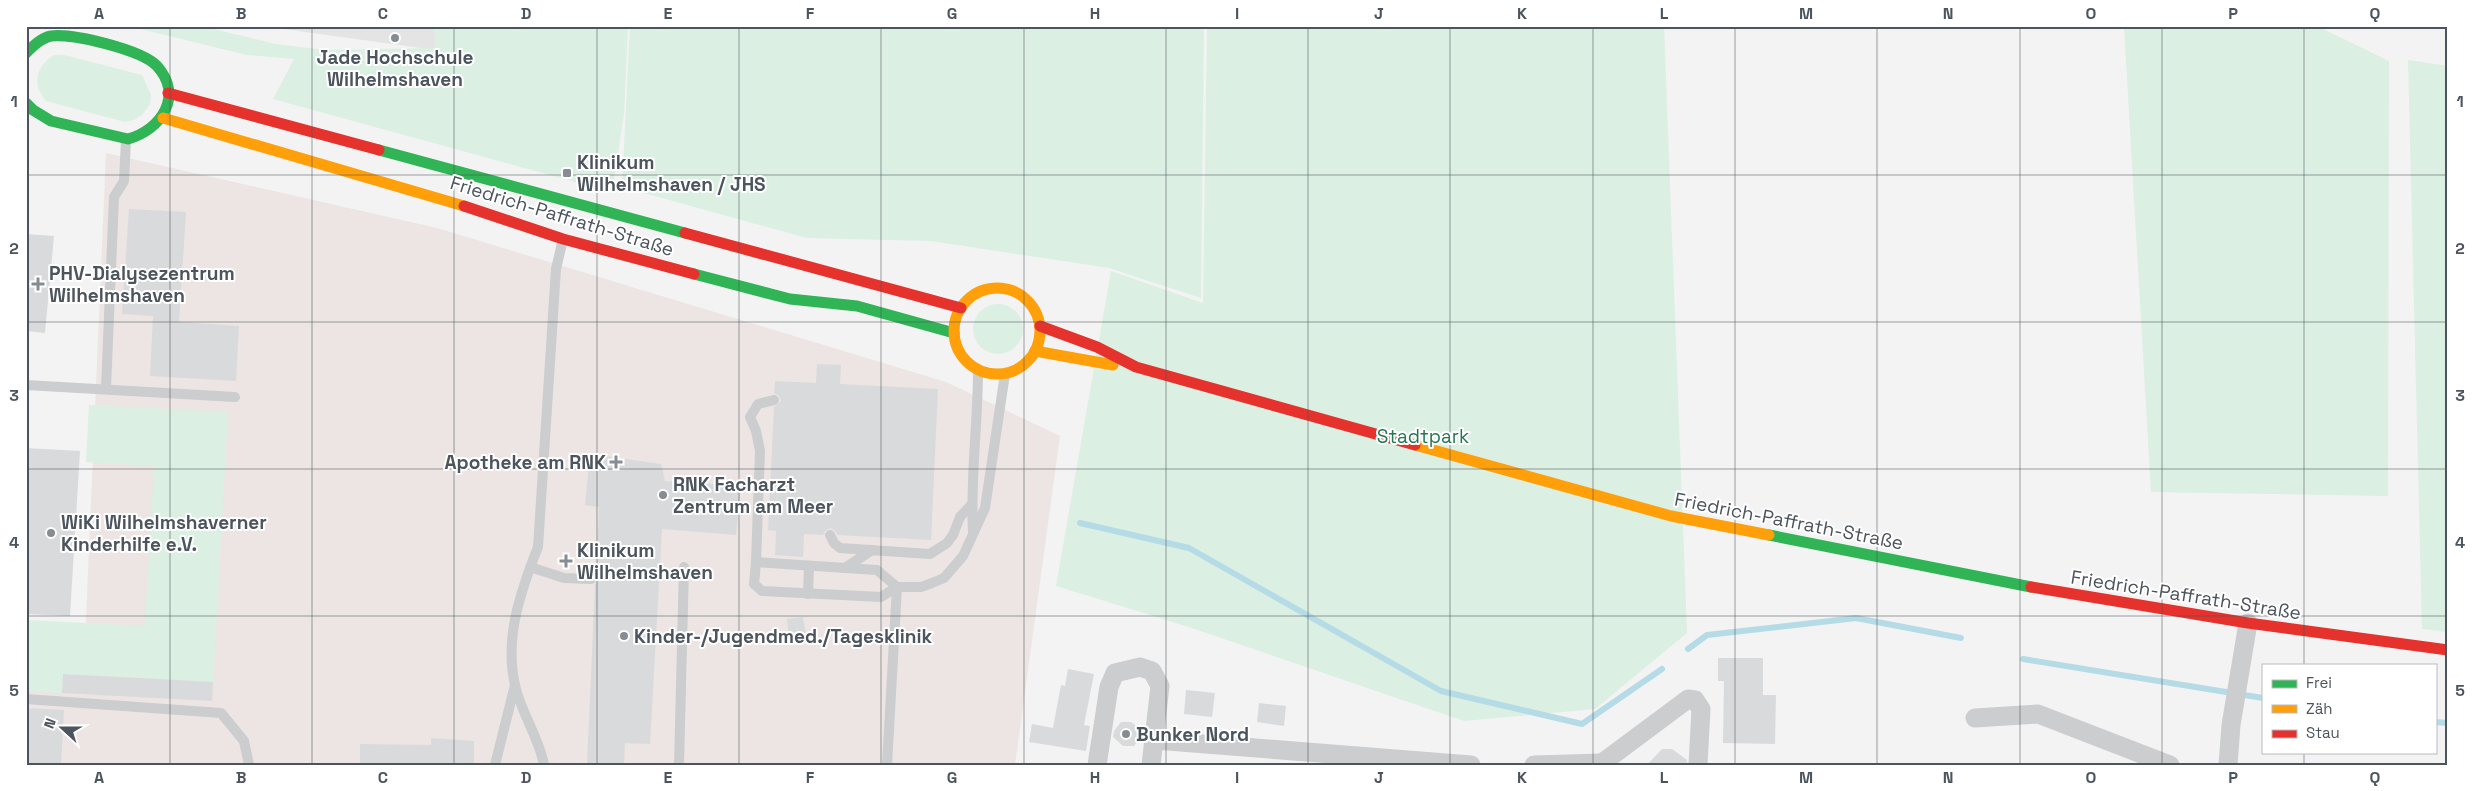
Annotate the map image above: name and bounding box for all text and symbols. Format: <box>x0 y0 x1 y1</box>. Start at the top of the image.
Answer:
text: A <box>94 3 104 24</box>
text: B <box>236 3 246 24</box>
text: C <box>378 3 388 24</box>
text: D <box>521 3 531 24</box>
text: E <box>664 3 673 24</box>
text: F <box>806 3 815 24</box>
text: G <box>947 3 957 24</box>
text: H <box>1090 3 1100 24</box>
text: I <box>1235 3 1239 24</box>
text: J <box>1374 3 1384 24</box>
text: K <box>1517 3 1527 24</box>
text: L <box>1660 3 1669 24</box>
text: M <box>1799 3 1813 24</box>
text: N <box>1943 3 1953 24</box>
text: O <box>2086 3 2097 24</box>
text: P <box>2228 3 2238 24</box>
text: Q <box>2370 3 2381 24</box>
marker: Jade Hochschule Wilhelmshaven <box>389 32 401 44</box>
place label: Jade Hochschule Wilhelmshaven <box>317 45 474 92</box>
text: 1 <box>10 91 18 112</box>
text: 1 <box>2456 91 2464 112</box>
place label: Klinikum Wilhelmshaven / JHS <box>577 150 766 197</box>
marker: Klinikum Wilhelmshaven / JHS <box>561 167 573 179</box>
street label: Friedrich-Paffrath-Straße <box>447 170 677 262</box>
text: 2 <box>9 238 19 259</box>
text: 2 <box>2455 238 2465 259</box>
place label: PHV-Dialysezentrum Wilhelmshaven <box>49 261 235 308</box>
marker: PHV-Dialysezentrum Wilhelmshaven <box>31 277 45 291</box>
text: 3 <box>9 385 19 406</box>
text: 3 <box>2455 385 2465 406</box>
park label: Stadtpark <box>1377 424 1469 449</box>
place label: Apotheke am RNK <box>445 450 606 475</box>
marker: Apotheke am RNK <box>610 456 622 468</box>
place label: RNK Facharzt Zentrum am Meer <box>673 472 833 519</box>
street label: Friedrich-Paffrath-Straße <box>1672 487 1906 555</box>
marker: RNK Facharzt Zentrum am Meer <box>657 489 669 501</box>
place label: WiKi Wilhelmshaverner Kinderhilfe e.V. <box>61 510 267 557</box>
marker: WiKi Wilhelmshaverner Kinderhilfe e.V. <box>45 527 57 539</box>
text: 4 <box>9 532 19 553</box>
text: 4 <box>2455 532 2465 553</box>
place label: Klinikum Wilhelmshaven <box>577 538 713 585</box>
marker: Klinikum Wilhelmshaven <box>559 554 573 568</box>
street label: Friedrich-Paffrath-Straße <box>2069 564 2303 626</box>
place label: Kinder-/Jugendmed./Tagesklinik <box>634 624 933 649</box>
marker: Kinder-/Jugendmed./Tagesklinik <box>618 630 630 642</box>
legend <box>2262 664 2436 754</box>
text: Frei <box>2306 673 2332 692</box>
text: 5 <box>9 680 19 701</box>
text: 5 <box>2455 680 2465 701</box>
text: Zäh <box>2306 699 2332 718</box>
north arrow <box>38 704 88 754</box>
text: N <box>40 716 60 731</box>
place label: Bunker Nord <box>1136 722 1249 747</box>
text: Stau <box>2306 723 2340 742</box>
marker: Bunker Nord <box>1120 728 1132 740</box>
text: A <box>94 767 104 788</box>
text: B <box>236 767 246 788</box>
text: C <box>378 767 388 788</box>
text: D <box>521 767 531 788</box>
text: E <box>664 767 673 788</box>
text: F <box>806 767 815 788</box>
text: G <box>947 767 957 788</box>
text: H <box>1090 767 1100 788</box>
text: I <box>1235 767 1239 788</box>
text: J <box>1374 767 1384 788</box>
text: K <box>1517 767 1527 788</box>
text: L <box>1660 767 1669 788</box>
text: M <box>1799 767 1813 788</box>
text: N <box>1943 767 1953 788</box>
text: O <box>2086 767 2097 788</box>
text: P <box>2228 767 2238 788</box>
text: Q <box>2370 767 2381 788</box>

